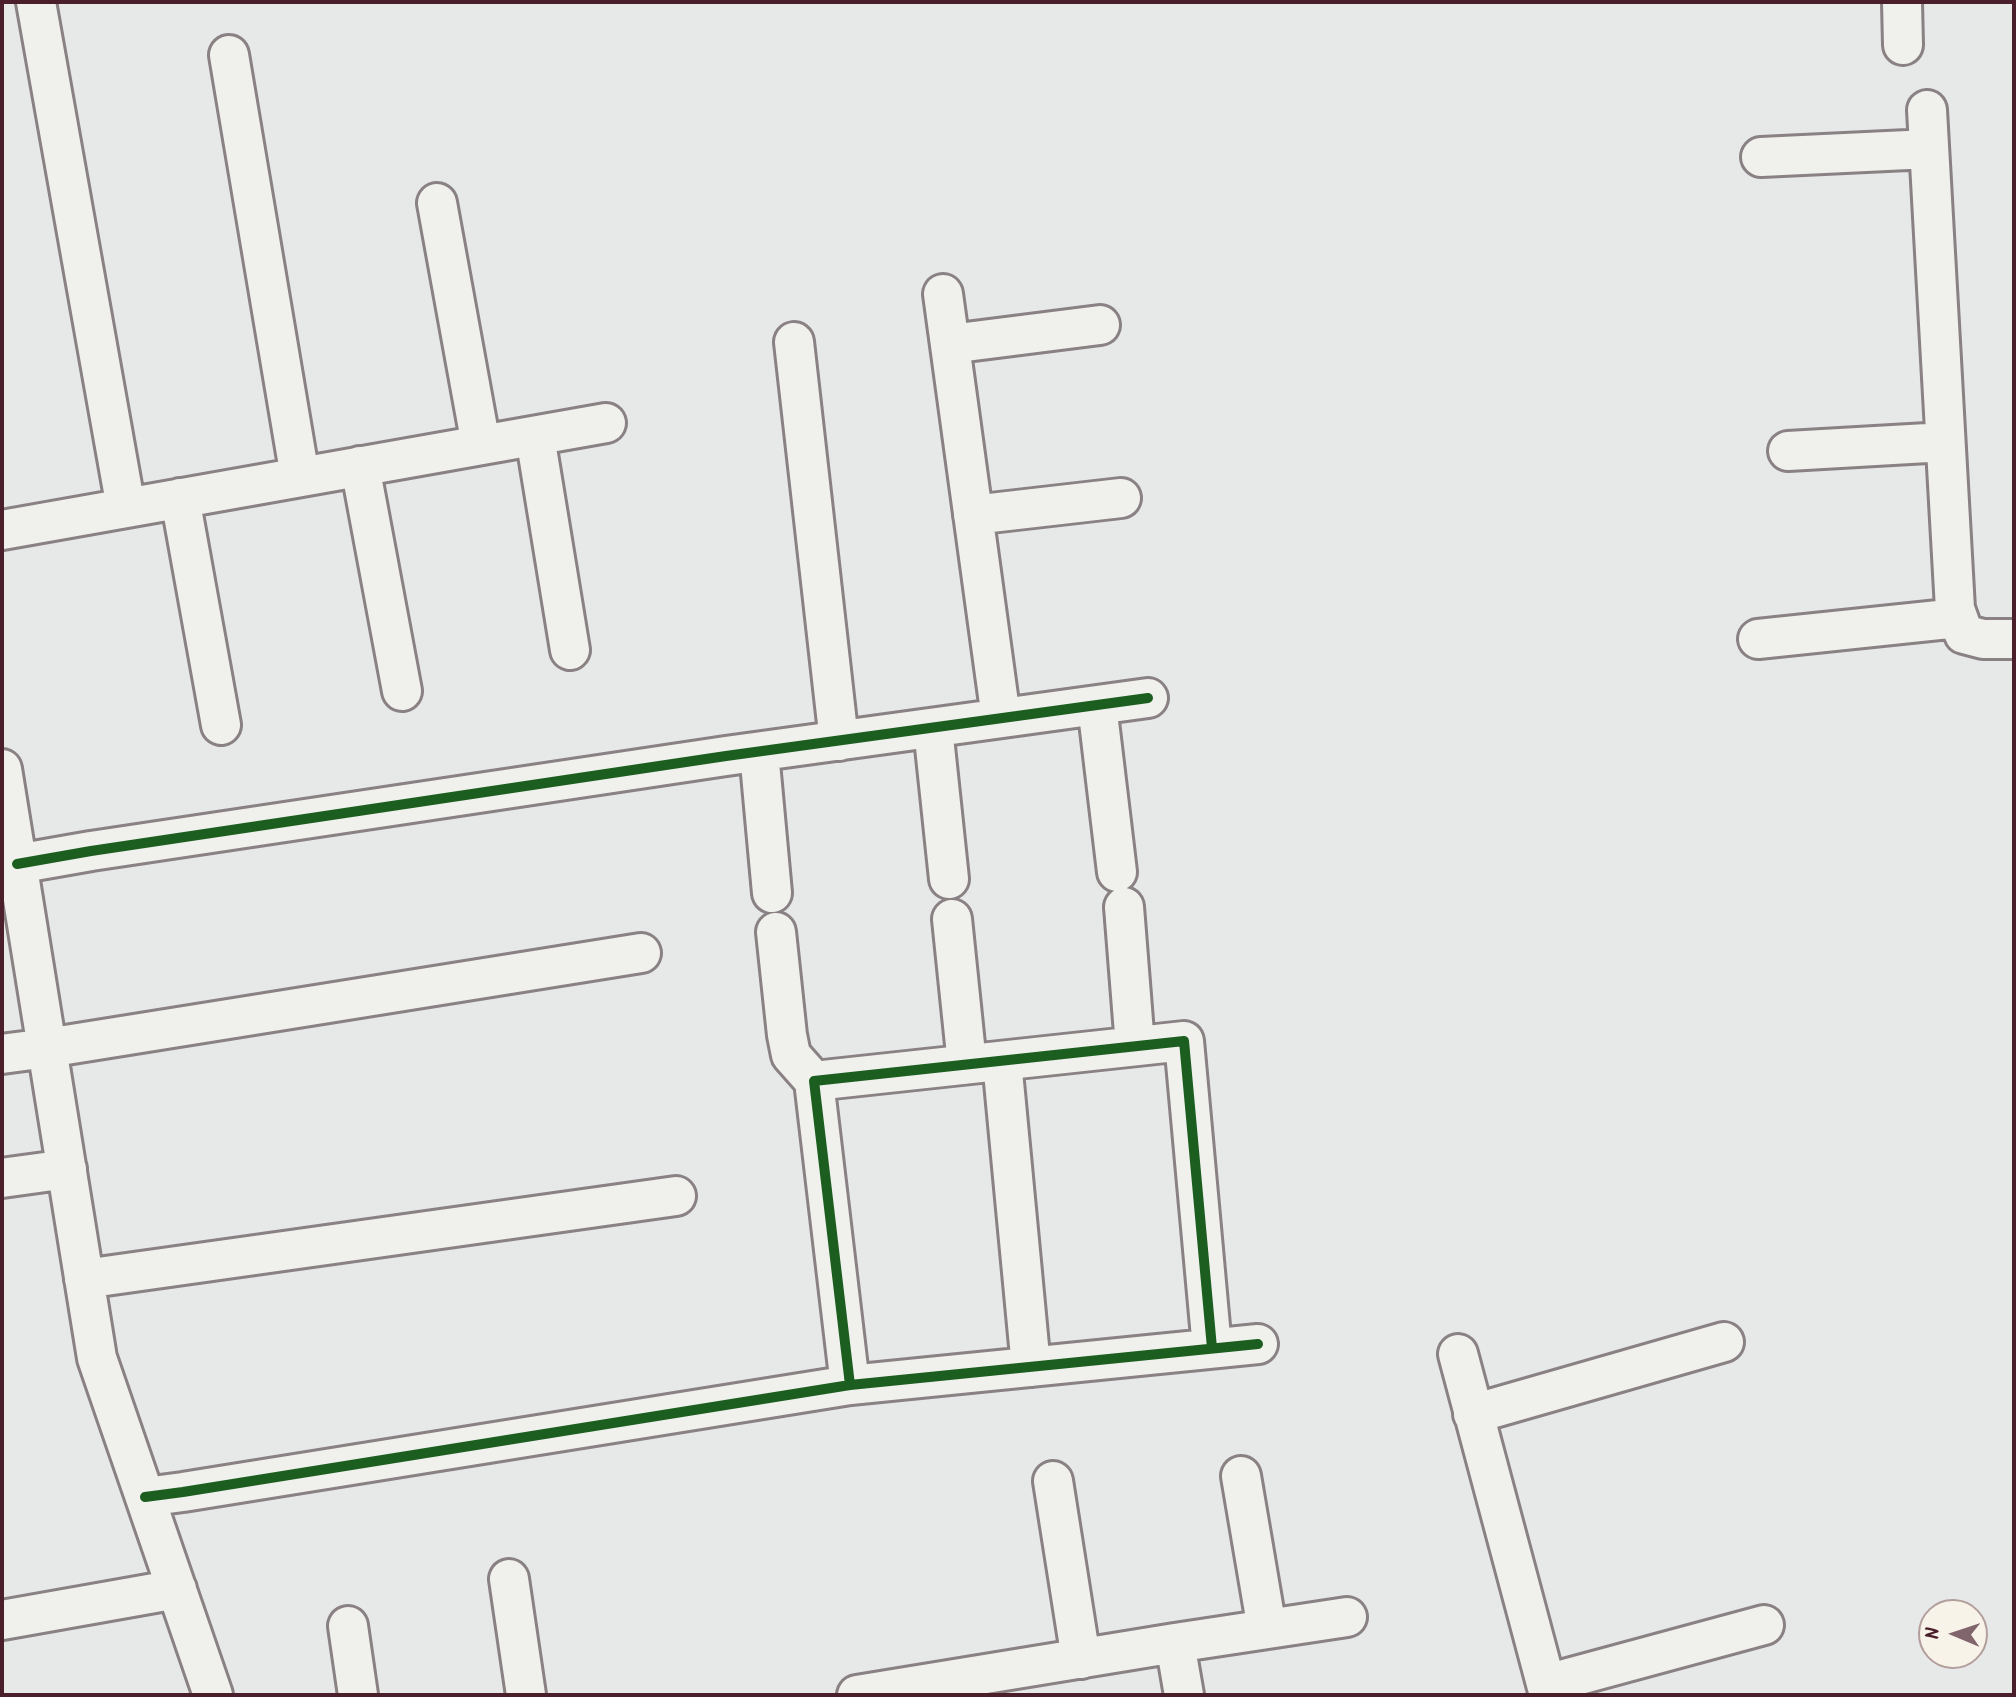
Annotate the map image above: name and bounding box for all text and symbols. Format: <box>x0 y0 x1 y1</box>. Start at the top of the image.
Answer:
north arrow <box>1918 1599 1988 1669</box>
text: N <box>1919 1627 1949 1640</box>

